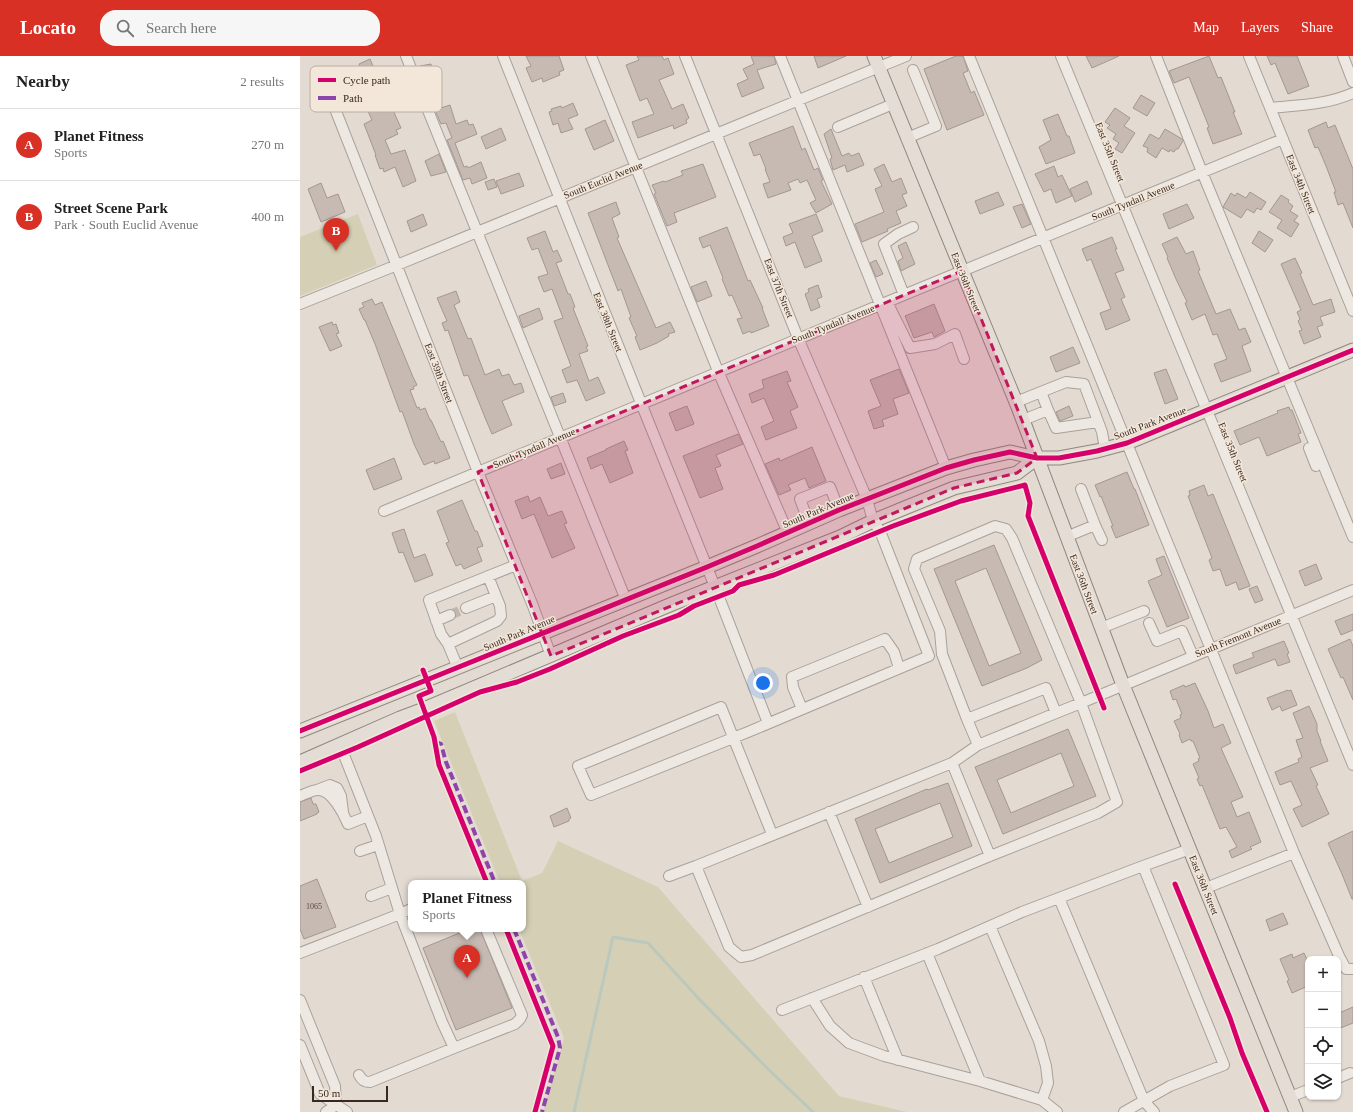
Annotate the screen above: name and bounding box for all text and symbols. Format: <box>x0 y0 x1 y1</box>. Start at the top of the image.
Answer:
search box <box>100 10 380 46</box>
text: Locato <box>20 17 76 38</box>
icon: search <box>114 17 136 39</box>
text: Search here <box>146 20 216 36</box>
text: Map <box>1193 20 1219 35</box>
text: Layers <box>1241 20 1279 35</box>
text: Share <box>1301 20 1333 35</box>
legend <box>310 66 442 112</box>
text: Nearby <box>16 72 70 91</box>
text: 2 results <box>240 74 284 89</box>
text: Cycle path <box>343 74 391 86</box>
text: Path <box>343 92 363 104</box>
street label: East 35th Street <box>1093 121 1127 184</box>
text: Planet Fitness <box>54 128 144 144</box>
text: A <box>24 137 34 152</box>
text: 270 m <box>251 137 284 152</box>
text: Sports <box>54 145 87 160</box>
street label: East 34th Street <box>1284 153 1318 216</box>
street label: South Euclid Avenue <box>562 159 645 201</box>
street label: South Tyndall Avenue <box>1090 179 1177 223</box>
text: Street Scene Park <box>54 200 168 216</box>
text: B <box>25 209 33 224</box>
text: 400 m <box>251 209 284 224</box>
text: Park · South Euclid Avenue <box>54 217 198 232</box>
pin: B <box>323 218 349 251</box>
street label: East 36th Street <box>949 251 983 314</box>
street label: East 37th Street <box>762 257 796 320</box>
street label: East 38th Street <box>591 291 625 354</box>
street label: South Tyndall Avenue <box>790 302 877 346</box>
street label: East 39th Street <box>423 341 456 405</box>
street label: South Park Avenue <box>1112 404 1188 442</box>
street label: East 35th Street <box>1216 421 1250 484</box>
street label: South Tyndall Avenue <box>491 425 577 470</box>
street label: South Park Avenue <box>781 490 856 530</box>
street label: East 36th Street <box>1068 552 1101 616</box>
street label: South Park Avenue <box>482 613 557 653</box>
street label: South Fremont Avenue <box>1193 614 1283 659</box>
your location <box>753 673 773 693</box>
street label: East 36th Street <box>1187 854 1221 917</box>
popup <box>408 880 526 932</box>
text: Planet Fitness <box>422 890 512 906</box>
house number: 1065 <box>306 902 322 911</box>
text: Sports <box>422 907 455 922</box>
pin: A <box>454 945 480 978</box>
map controls <box>1305 956 1341 1100</box>
button: + <box>1305 956 1341 992</box>
button: − <box>1305 992 1341 1028</box>
button: locate <box>1305 1028 1341 1064</box>
button: layers <box>1305 1064 1341 1100</box>
scale bar <box>312 1084 388 1103</box>
text: 50 m <box>318 1087 340 1099</box>

